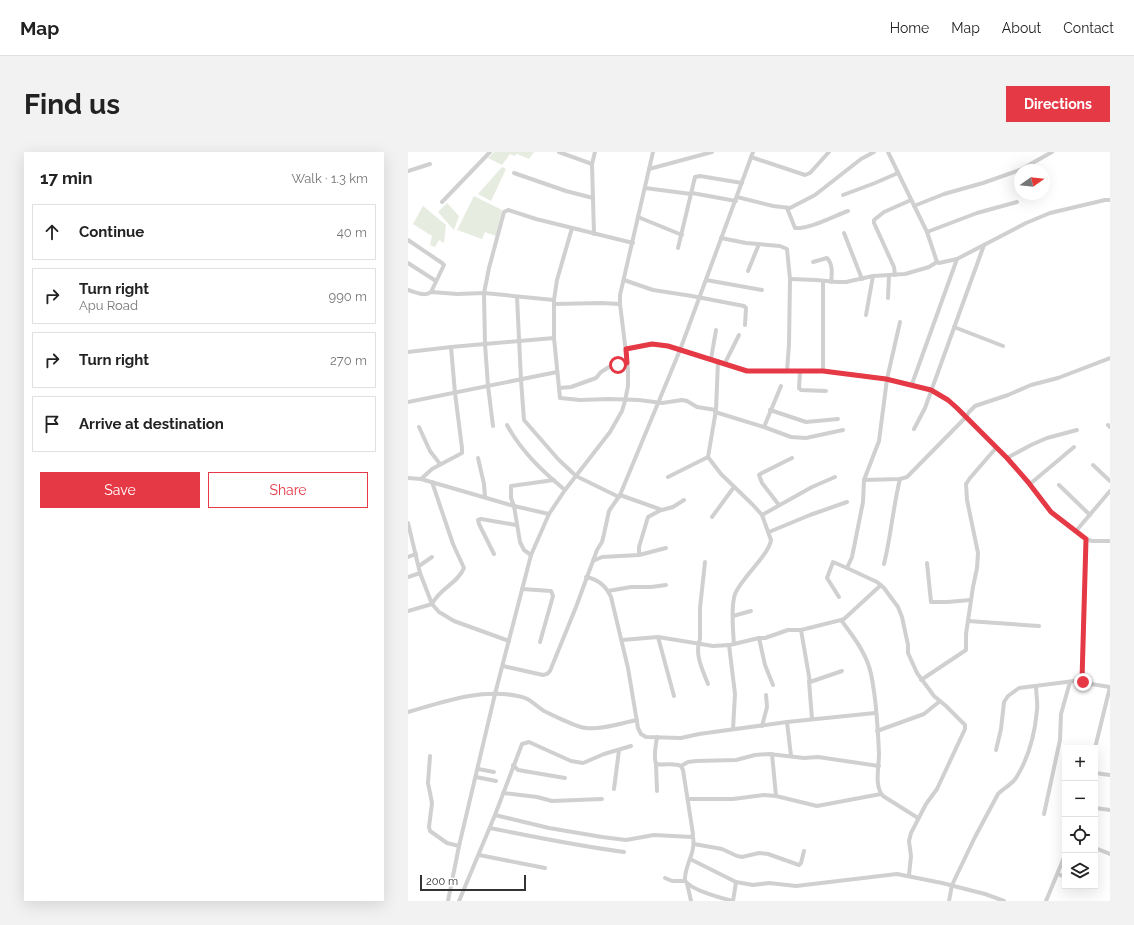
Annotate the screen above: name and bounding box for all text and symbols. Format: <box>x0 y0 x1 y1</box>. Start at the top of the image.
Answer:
text: Map <box>20 17 59 39</box>
text: Home <box>890 20 929 36</box>
text: Map <box>951 20 980 36</box>
text: About <box>1002 20 1041 36</box>
text: Contact <box>1063 20 1114 36</box>
button: Directions <box>1006 86 1110 122</box>
text: Find us <box>24 88 120 121</box>
north arrow <box>1014 164 1050 200</box>
text: 17 min <box>40 168 92 188</box>
text: Walk · 1.3 km <box>291 171 368 186</box>
icon: ahead <box>41 221 63 243</box>
text: Continue <box>79 223 144 241</box>
text: 40 m <box>337 225 367 240</box>
text: Turn right <box>79 280 149 298</box>
icon: right <box>41 285 63 307</box>
text: 990 m <box>329 289 367 304</box>
text: Apu Road <box>79 298 138 313</box>
icon: right <box>41 349 63 371</box>
text: Turn right <box>79 351 149 369</box>
text: 270 m <box>330 353 367 368</box>
route start <box>609 356 627 374</box>
icon: arrive <box>41 413 63 435</box>
text: Arrive at destination <box>79 415 224 433</box>
button: Save <box>40 472 200 508</box>
button: Share <box>208 472 368 508</box>
route end <box>1074 673 1092 691</box>
map controls <box>1062 745 1098 889</box>
button: + <box>1062 745 1098 781</box>
button: − <box>1062 781 1098 817</box>
button: locate <box>1062 817 1098 853</box>
button: layers <box>1062 853 1098 889</box>
scale bar <box>420 873 526 892</box>
text: 200 m <box>426 875 458 888</box>

